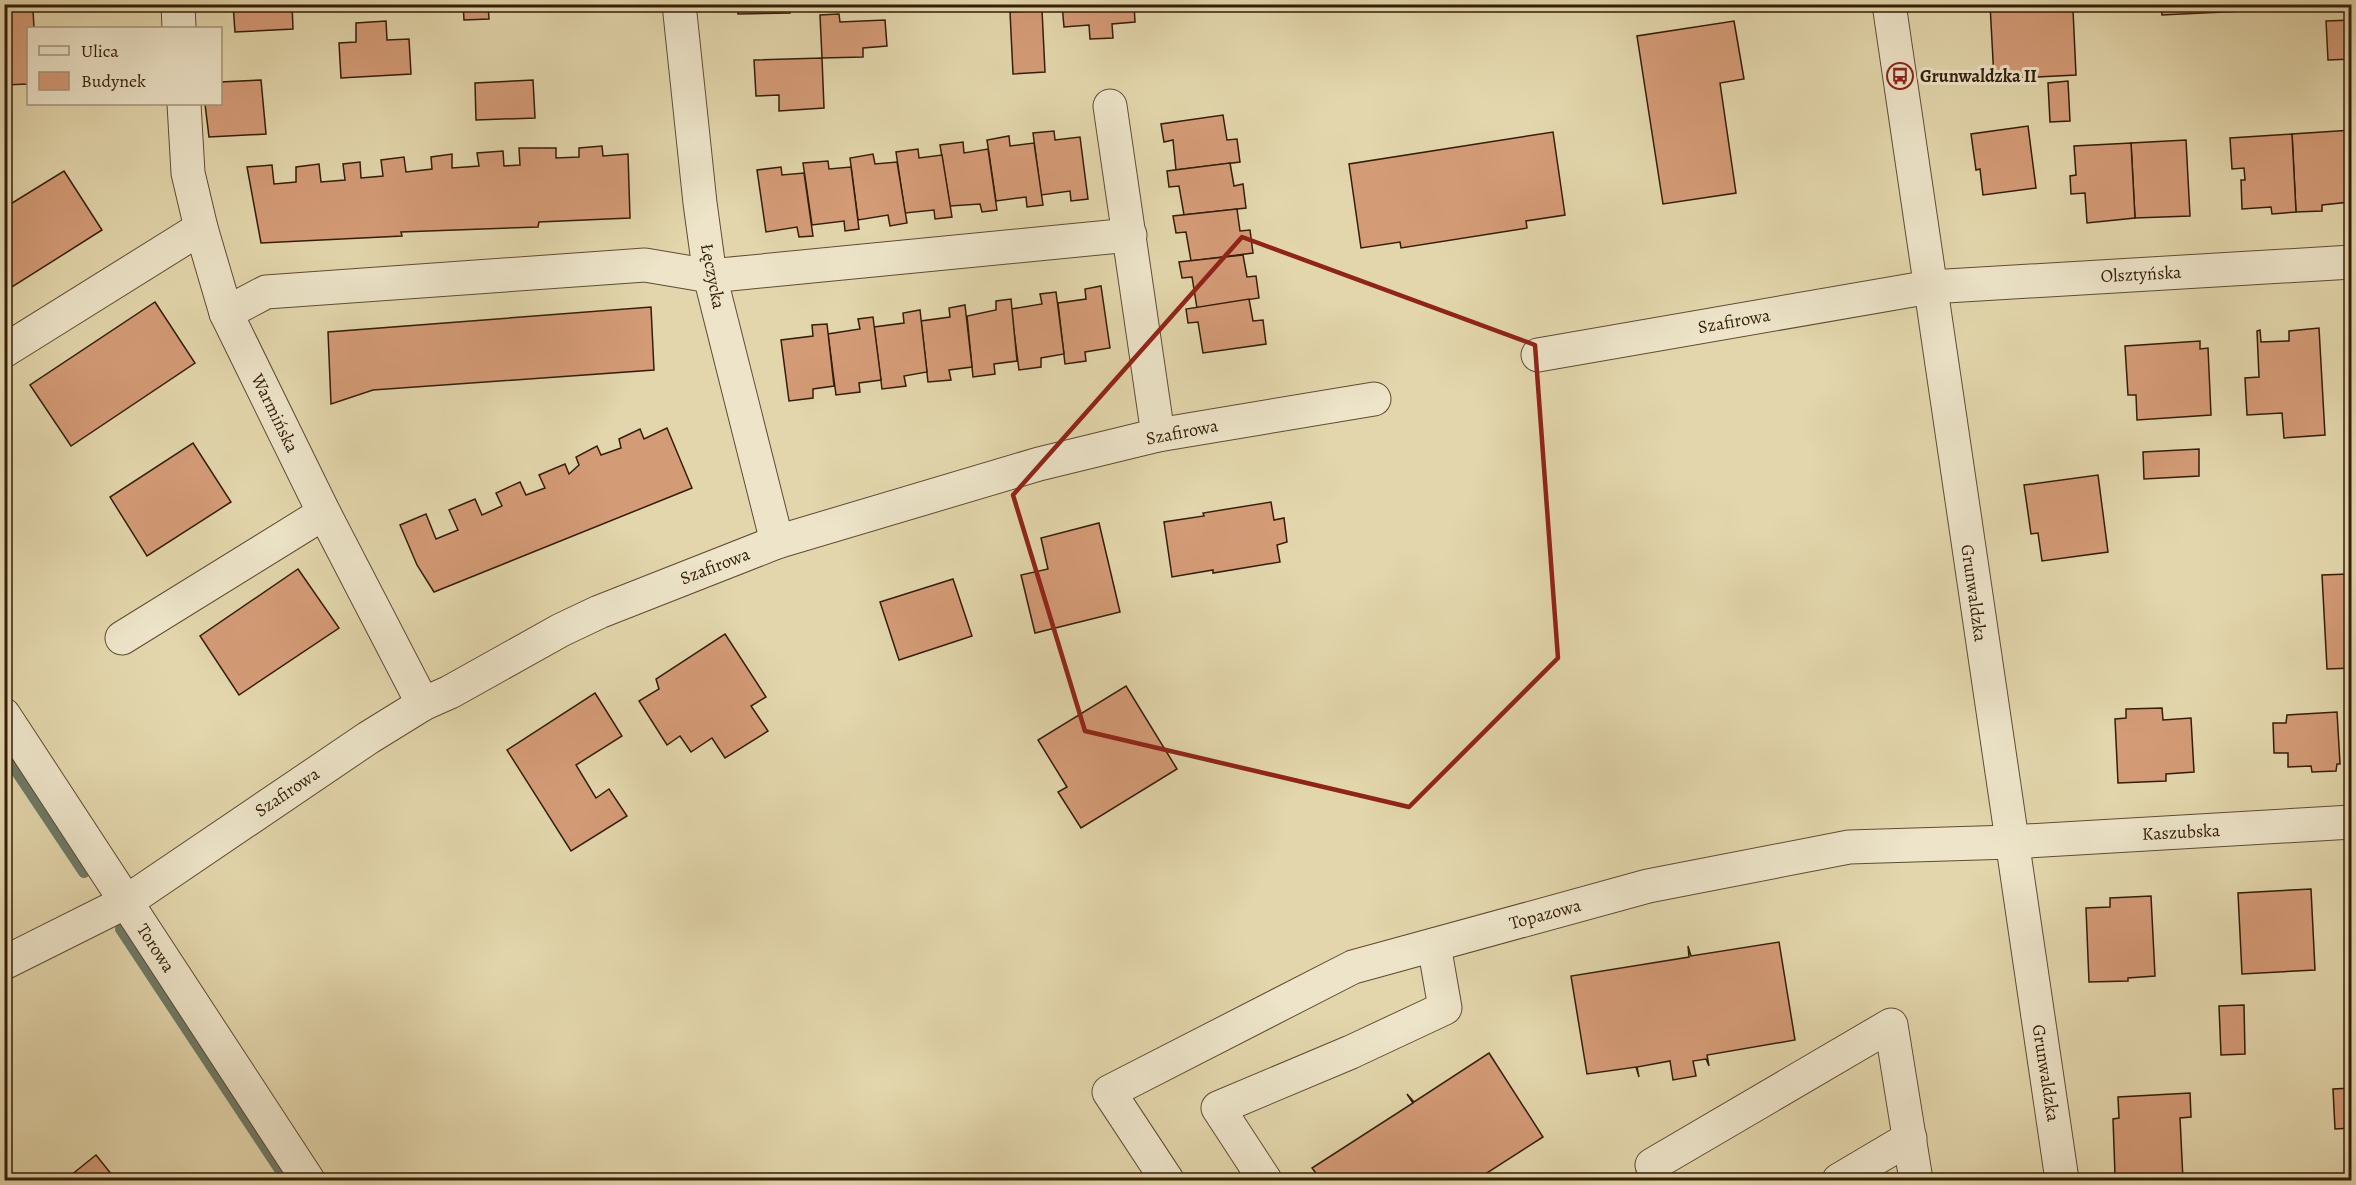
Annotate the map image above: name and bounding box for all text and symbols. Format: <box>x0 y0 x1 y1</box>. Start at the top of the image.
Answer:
legend <box>27 27 222 105</box>
text: Ulica <box>81 39 119 63</box>
bus stop icon: Grunwaldzka II <box>1885 61 1915 91</box>
place label: Grunwaldzka II <box>1920 64 2037 88</box>
text: Budynek <box>81 69 146 93</box>
street label: Łęczycka <box>695 241 731 311</box>
street label: Olsztyńska <box>2100 260 2183 288</box>
street label: Szafirowa <box>1696 303 1773 339</box>
street label: Warmińska <box>245 369 305 457</box>
street label: Szafirowa <box>1144 413 1221 451</box>
street label: Szafirowa <box>677 542 754 590</box>
street label: Grunwaldzka <box>1955 543 1993 644</box>
street label: Szafirowa <box>250 761 324 822</box>
street label: Kaszubska <box>2141 818 2221 846</box>
street label: Topazowa <box>1506 893 1584 935</box>
street label: Torowa <box>131 919 181 978</box>
street label: Grunwaldzka <box>2026 1023 2066 1124</box>

